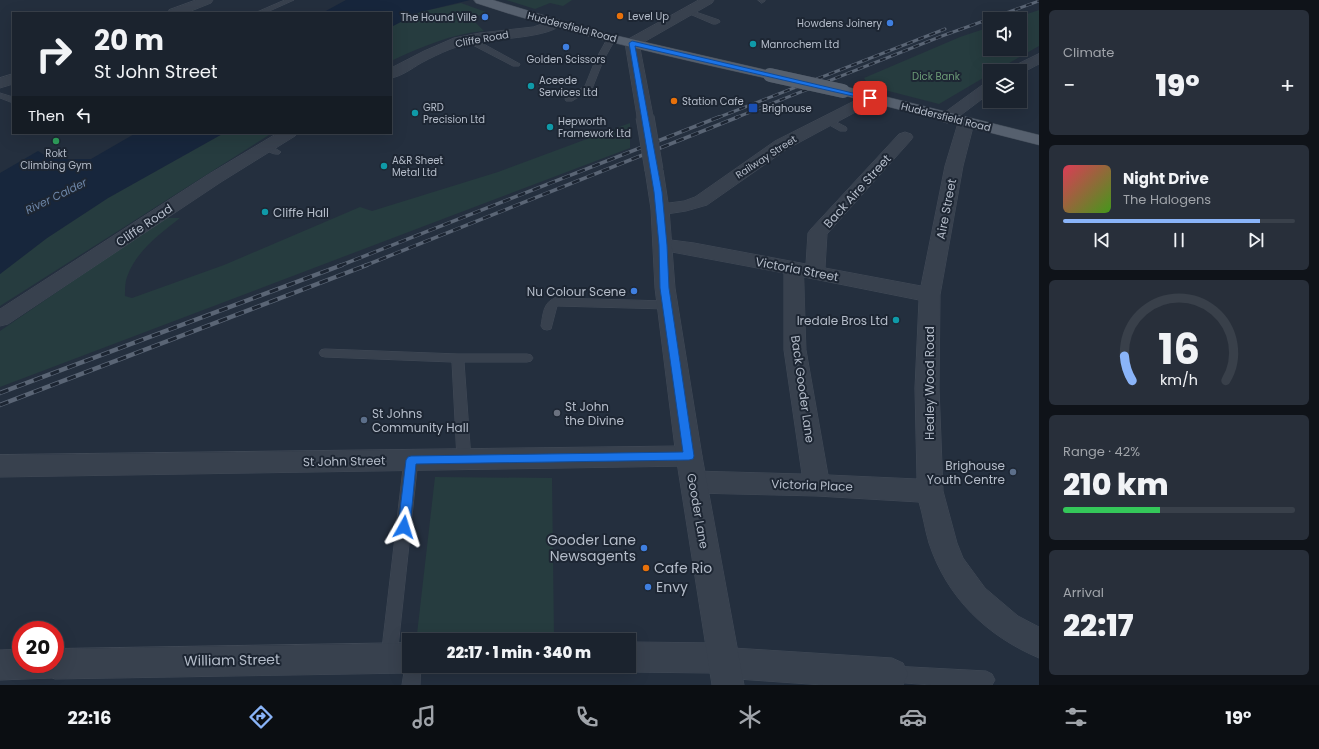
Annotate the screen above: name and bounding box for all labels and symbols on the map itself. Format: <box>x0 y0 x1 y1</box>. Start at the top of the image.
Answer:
street label: Huddersfield Road <box>526 8 618 46</box>
place label: Level Up <box>628 9 669 24</box>
place label: The Hound Ville <box>400 10 477 25</box>
marker: Level Up <box>615 11 625 21</box>
marker: The Hound Ville <box>480 12 490 22</box>
place label: Howdens Joinery <box>797 16 882 31</box>
marker: Howdens Joinery <box>885 18 895 28</box>
street label: Cliffe Road <box>454 27 510 51</box>
place label: Manrochem Ltd <box>761 37 839 52</box>
marker: Manrochem Ltd <box>748 39 758 49</box>
marker: Golden Scissors <box>561 42 571 52</box>
place label: Golden Scissors <box>527 52 605 67</box>
park label: Dick Bank <box>912 69 961 84</box>
place label: Aceede Services Ltd <box>539 73 598 100</box>
marker: Aceede Services Ltd <box>526 81 536 91</box>
pin <box>853 81 887 115</box>
place label: Station Cafe <box>682 94 744 109</box>
marker: Station Cafe <box>669 96 679 106</box>
street label: Huddersfield Road <box>900 99 992 135</box>
place label: GRD Precision Ltd <box>423 100 485 127</box>
place label: Brighouse <box>762 101 812 116</box>
marker: Brighouse <box>747 102 759 114</box>
marker: GRD Precision Ltd <box>410 108 420 118</box>
place label: Hepworth Framework Ltd <box>558 114 631 141</box>
marker: Hepworth Framework Ltd <box>545 122 555 132</box>
street label: Railway Street <box>732 131 800 182</box>
marker: Rokt Climbing Gym <box>51 136 61 146</box>
place label: Rokt Climbing Gym <box>20 146 92 173</box>
street label: Back Aire Street <box>819 151 895 231</box>
place label: A&R Sheet Metal Ltd <box>392 153 444 180</box>
marker: A&R Sheet Metal Ltd <box>379 161 389 171</box>
water label: River Calder <box>22 174 90 218</box>
street label: Aire Street <box>932 177 960 241</box>
street label: Cliffe Road <box>112 200 176 250</box>
place label: Cliffe Hall <box>273 204 329 221</box>
marker: Cliffe Hall <box>260 207 270 217</box>
street label: Victoria Street <box>754 253 840 285</box>
place label: Nu Colour Scene <box>527 283 626 300</box>
marker: Nu Colour Scene <box>629 286 639 296</box>
place label: Iredale Bros Ltd <box>797 312 888 329</box>
marker: Iredale Bros Ltd <box>891 315 901 325</box>
street label: Healey Wood Road <box>921 326 938 440</box>
street label: Back Gooder Lane <box>787 334 819 444</box>
place label: St John the Divine <box>565 398 624 429</box>
place label: St Johns Community Hall <box>372 405 469 436</box>
marker: St John the Divine <box>552 408 562 418</box>
marker: St Johns Community Hall <box>359 415 369 425</box>
street label: St John Street <box>303 452 385 470</box>
place label: Brighouse Youth Centre <box>927 457 1005 488</box>
marker: Brighouse Youth Centre <box>1008 467 1018 477</box>
street label: Gooder Lane <box>683 472 713 550</box>
street label: Victoria Place <box>771 475 853 495</box>
position arrow <box>383 506 425 548</box>
place label: Gooder Lane Newsagents <box>547 530 636 566</box>
marker: Gooder Lane Newsagents <box>639 543 649 553</box>
place label: Cafe Rio <box>654 558 712 578</box>
marker: Cafe Rio <box>641 563 651 573</box>
place label: Envy <box>656 577 688 597</box>
marker: Envy <box>643 582 653 592</box>
speed limit sign: 20 <box>12 621 64 673</box>
street label: William Street <box>184 649 280 671</box>

